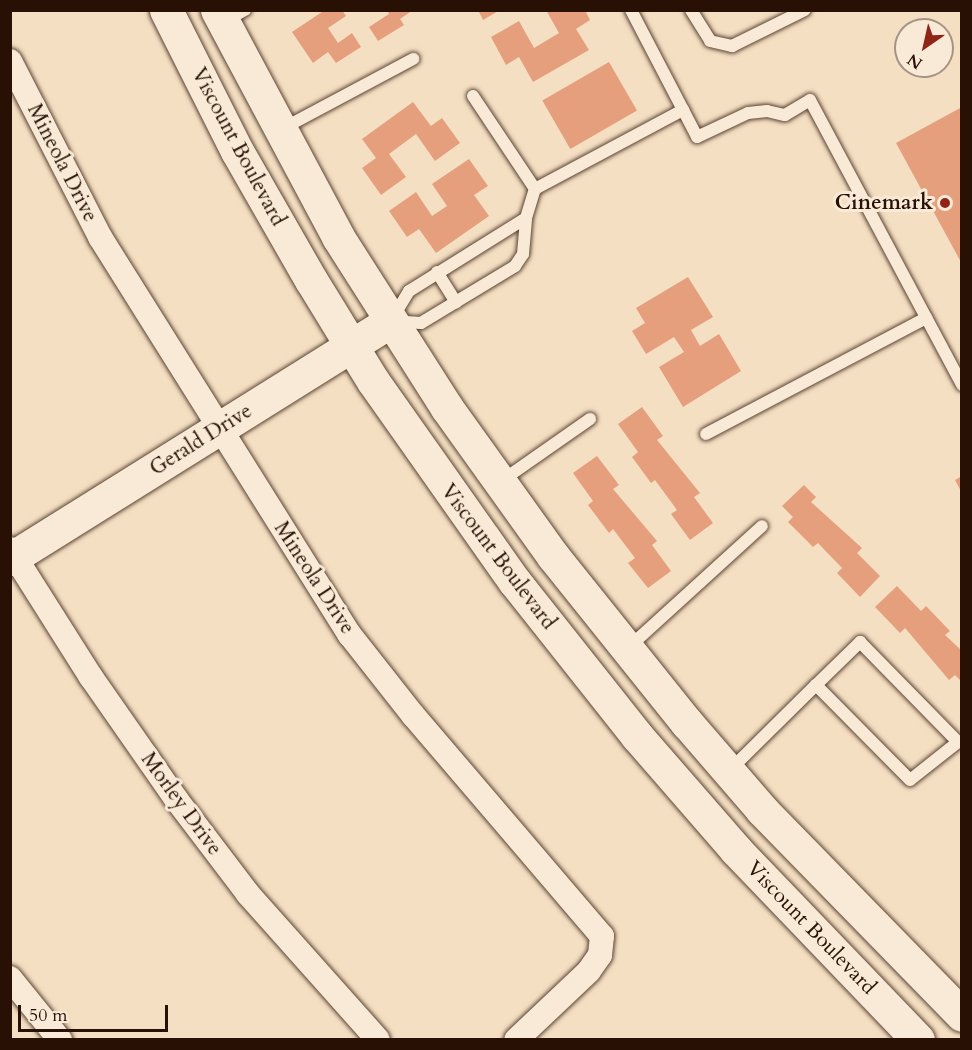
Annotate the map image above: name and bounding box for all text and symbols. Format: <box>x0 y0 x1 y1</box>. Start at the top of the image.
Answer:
north arrow <box>894 18 954 78</box>
text: N <box>903 48 927 74</box>
street label: Viscount Boulevard <box>186 64 290 230</box>
street label: Mineola Drive <box>21 100 103 226</box>
place label: Cinemark <box>835 190 933 216</box>
marker: Cinemark <box>938 196 952 210</box>
street label: Gerald Drive <box>145 399 257 481</box>
street label: Viscount Boulevard <box>435 479 561 635</box>
street label: Mineola Drive <box>268 517 360 639</box>
street label: Morley Drive <box>135 748 227 860</box>
street label: Viscount Boulevard <box>741 856 881 1000</box>
scale bar <box>21 993 171 1031</box>
text: 50 m <box>29 1003 68 1028</box>

